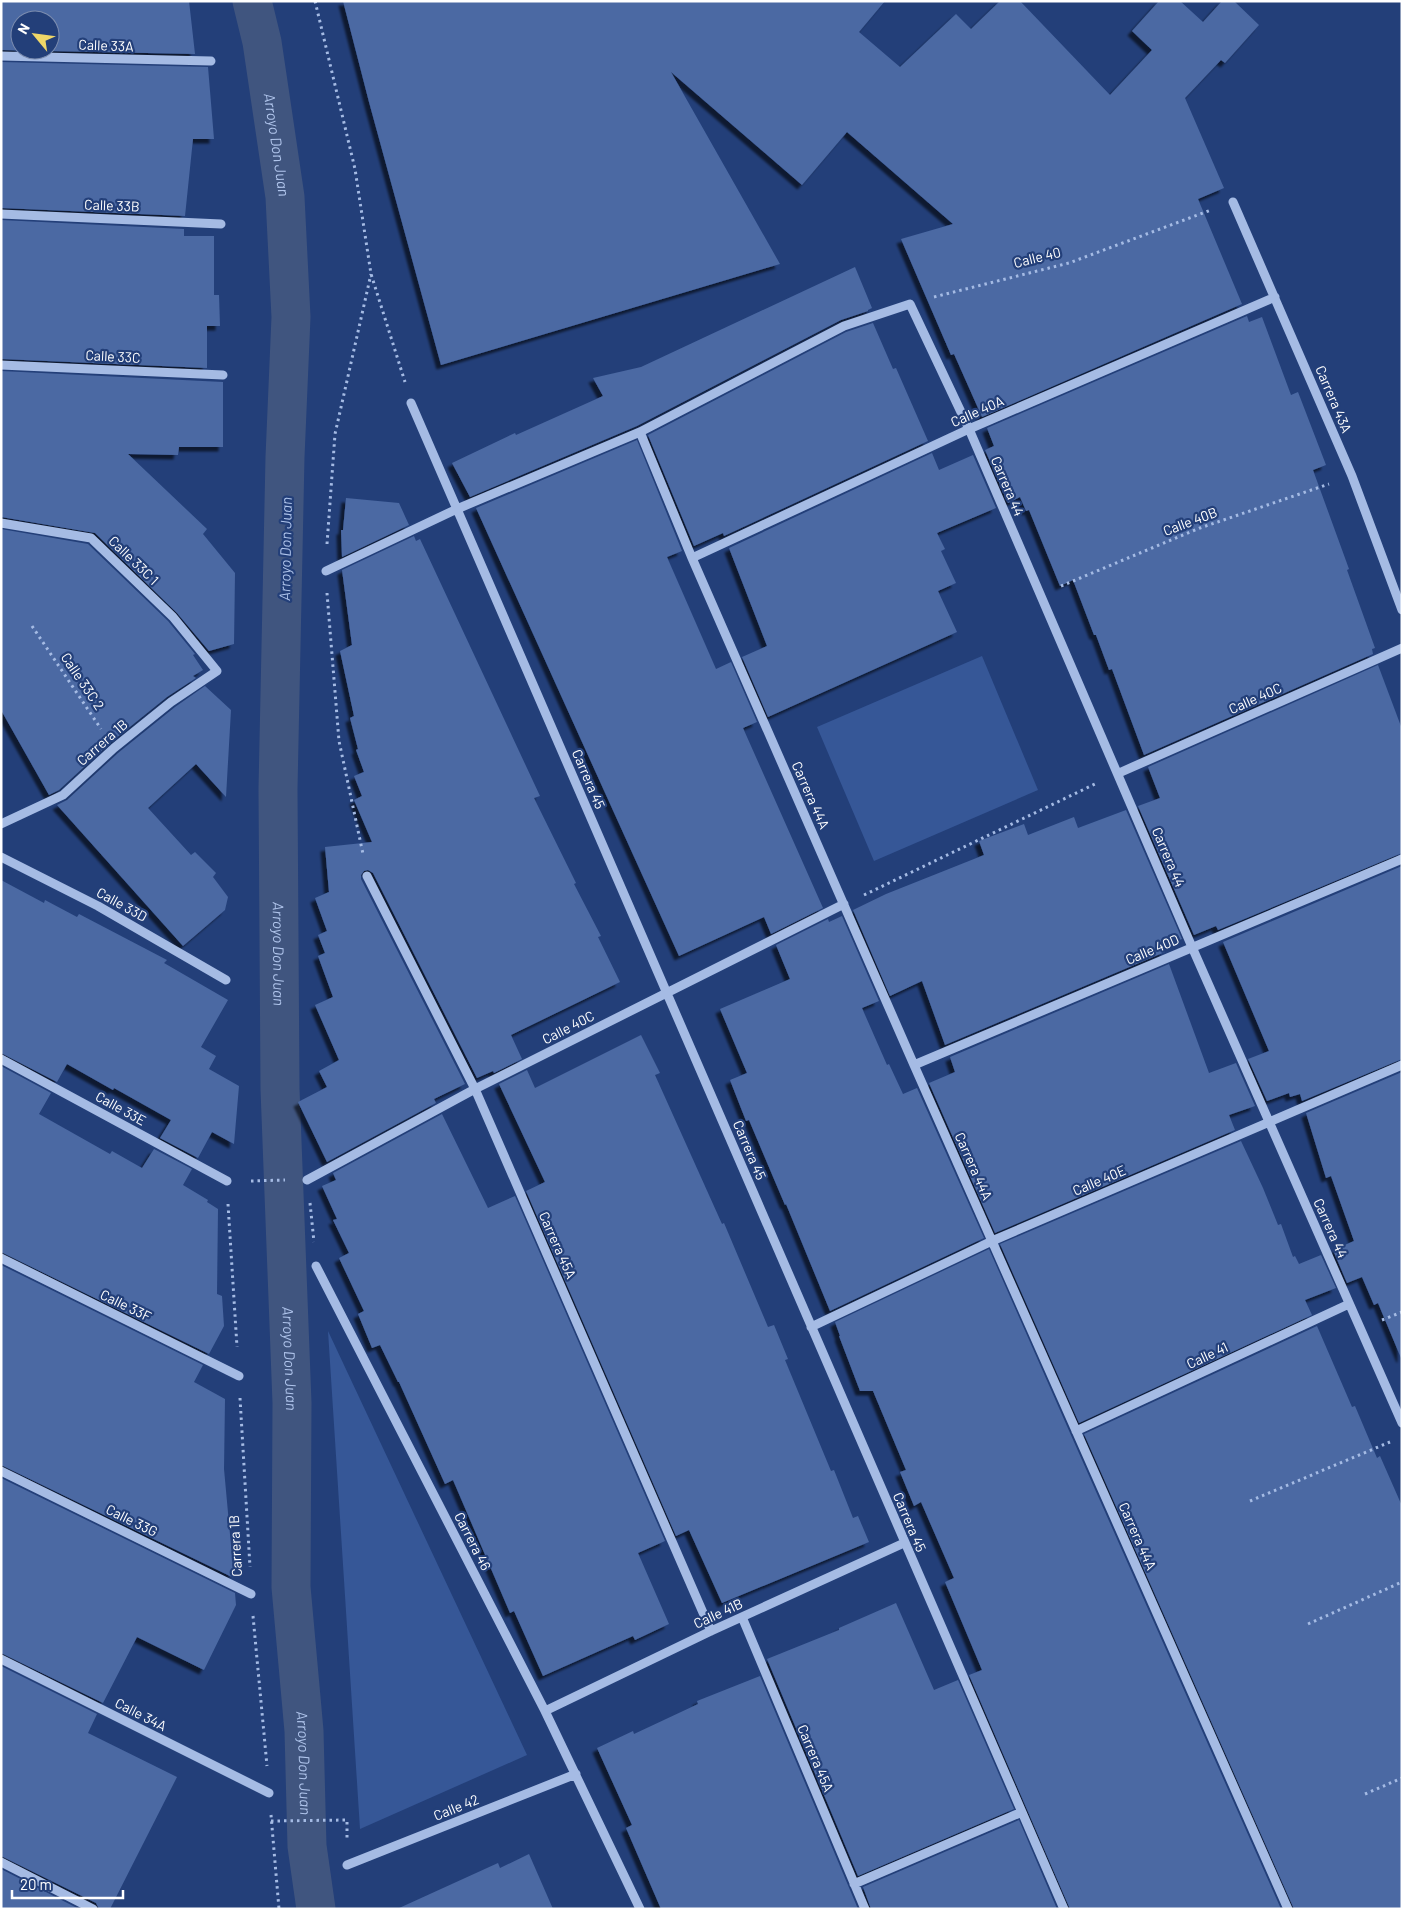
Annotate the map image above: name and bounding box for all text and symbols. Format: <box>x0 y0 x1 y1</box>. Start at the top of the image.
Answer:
north arrow <box>10 10 60 60</box>
text: N <box>14 20 33 37</box>
street label: Calle 33A <box>78 36 134 54</box>
water label: Arroyo Don Juan <box>261 92 294 198</box>
street label: Calle 33B <box>84 196 140 214</box>
street label: Calle 40 <box>1012 243 1062 271</box>
street label: Calle 33C <box>85 346 141 366</box>
street label: Carrera 43A <box>1312 363 1356 436</box>
street label: Calle 40A <box>948 392 1007 430</box>
street label: Carrera 44 <box>988 453 1028 519</box>
water label: Arroyo Don Juan <box>275 497 295 601</box>
street label: Calle 40B <box>1160 503 1220 539</box>
street label: Calle 33C 1 <box>105 532 163 588</box>
street label: Calle 33C 2 <box>58 649 108 713</box>
street label: Calle 40C <box>1226 679 1284 717</box>
street label: Carrera 1B <box>73 715 131 769</box>
street label: Carrera 45 <box>569 747 609 811</box>
street label: Carrera 44A <box>789 759 834 832</box>
street label: Carrera 44 <box>1149 824 1189 890</box>
street label: Calle 33D <box>94 883 150 925</box>
water label: Arroyo Don Juan <box>270 902 288 1006</box>
street label: Calle 40D <box>1123 930 1181 968</box>
street label: Calle 40C <box>539 1007 597 1047</box>
street label: Calle 33E <box>93 1087 149 1129</box>
street label: Carrera 45 <box>730 1118 770 1182</box>
street label: Carrera 44A <box>952 1130 997 1203</box>
street label: Calle 40E <box>1070 1161 1128 1199</box>
street label: Carrera 44 <box>1310 1195 1352 1261</box>
street label: Carrera 45A <box>536 1209 581 1282</box>
street label: Calle 33F <box>98 1285 154 1325</box>
water label: Arroyo Don Juan <box>279 1306 301 1411</box>
street label: Calle 41 <box>1184 1338 1230 1372</box>
street label: Carrera 45 <box>890 1490 930 1554</box>
street label: Calle 33G <box>103 1500 161 1540</box>
street label: Carrera 44A <box>1116 1500 1161 1573</box>
street label: Carrera 46 <box>451 1509 495 1573</box>
street label: Carrera 1B <box>225 1515 245 1577</box>
street label: Calle 41B <box>691 1594 745 1632</box>
street label: Calle 34A <box>112 1694 170 1734</box>
water label: Arroyo Don Juan <box>293 1710 315 1815</box>
street label: Carrera 45A <box>794 1722 838 1795</box>
street label: Calle 42 <box>431 1790 481 1824</box>
scale bar <box>12 1868 124 1900</box>
text: 20 m <box>20 1875 52 1893</box>

